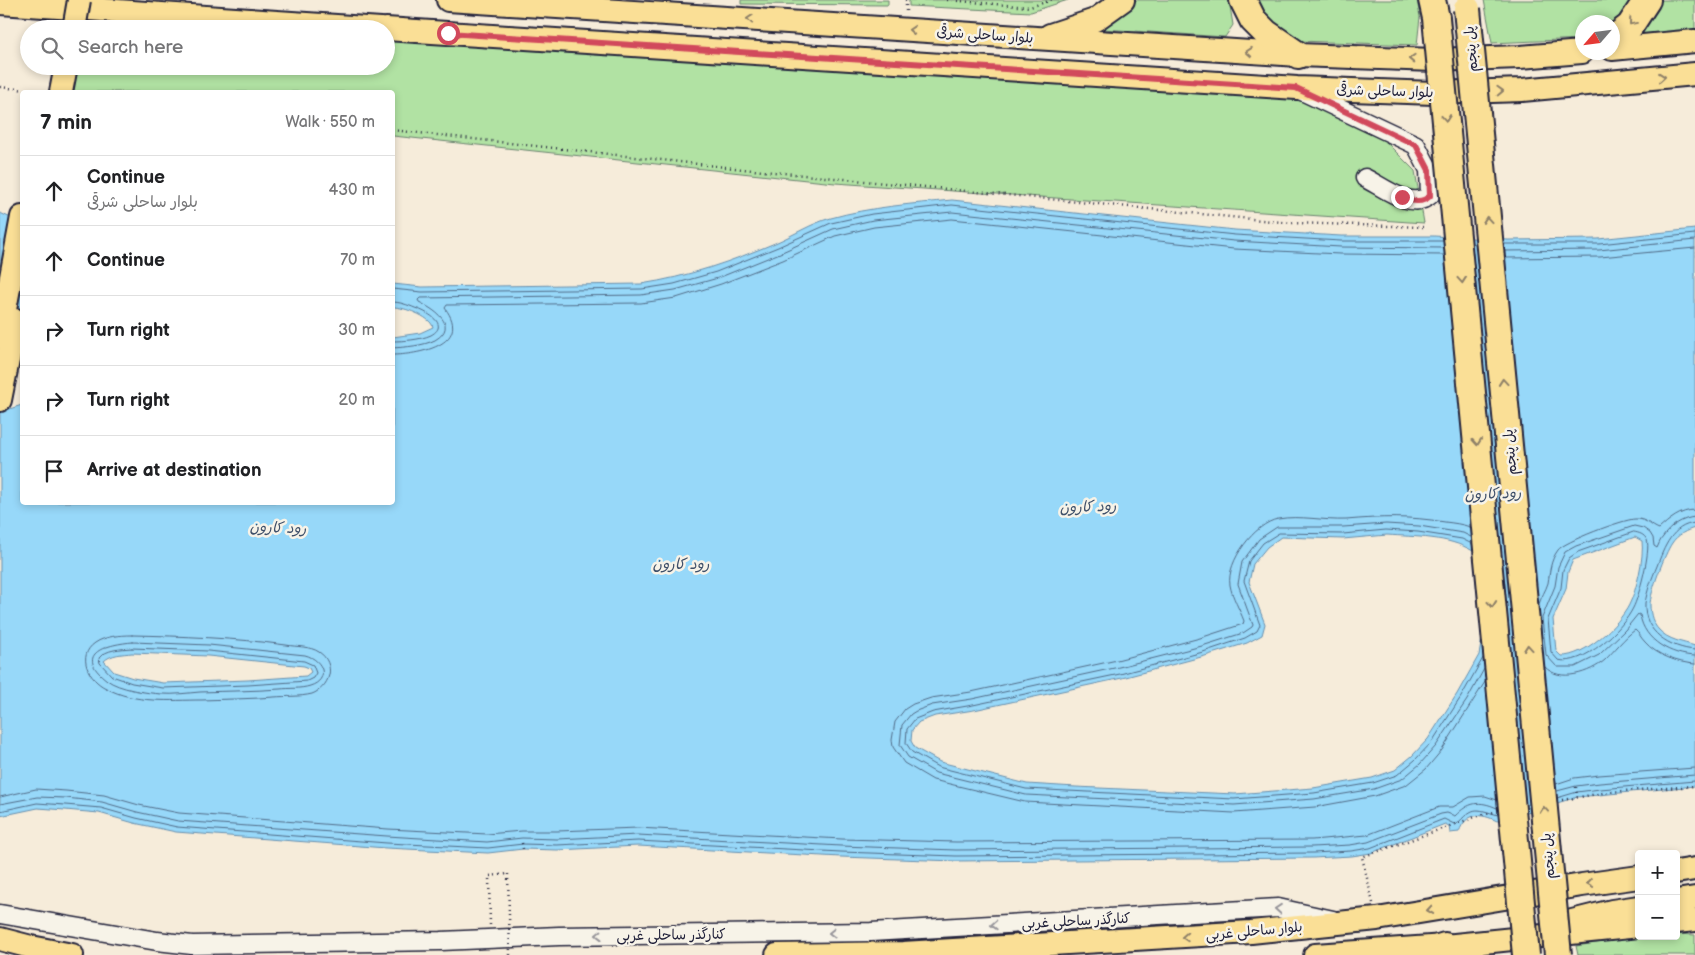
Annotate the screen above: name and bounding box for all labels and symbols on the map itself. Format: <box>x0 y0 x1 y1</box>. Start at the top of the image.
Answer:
one-way arrow <box>746 14 754 25</box>
north arrow <box>1575 15 1620 60</box>
one-way arrow <box>1629 16 1638 25</box>
route start <box>437 22 460 45</box>
street label: بلوار ساحلی شرقی <box>936 23 1034 47</box>
one-way arrow <box>908 24 916 35</box>
street label: پل پنجم <box>1461 25 1483 73</box>
one-way arrow <box>1245 46 1253 57</box>
one-way arrow <box>1407 54 1415 64</box>
one-way arrow <box>1659 72 1667 83</box>
street label: بلوار ساحلی شرقی <box>1336 81 1434 101</box>
one-way arrow <box>1497 85 1505 96</box>
one-way arrow <box>1440 115 1451 123</box>
route end <box>1391 186 1414 209</box>
one-way arrow <box>1482 216 1493 224</box>
one-way arrow <box>1456 277 1467 285</box>
one-way arrow <box>1498 378 1509 386</box>
street label: پل پنجم <box>1500 428 1522 476</box>
one-way arrow <box>1471 438 1482 446</box>
water label: رود کارون <box>1464 484 1522 504</box>
water label: رود کارون <box>1059 497 1117 517</box>
water label: رود کارون <box>249 518 307 538</box>
water label: رود کارون <box>653 555 710 574</box>
one-way arrow <box>1487 600 1498 608</box>
one-way arrow <box>1523 644 1534 652</box>
one-way arrow <box>1539 806 1550 814</box>
street label: پل پنجم <box>1538 832 1560 880</box>
one-way arrow <box>1586 878 1595 888</box>
one-way arrow <box>1274 904 1282 915</box>
one-way arrow <box>1426 904 1434 914</box>
street label: کنارگذر ساحلی غربی <box>1021 910 1131 932</box>
street label: بلوار ساحلی غربی <box>1205 918 1303 944</box>
one-way arrow <box>990 920 998 931</box>
street label: کنارگذر ساحلی غربی <box>616 926 726 944</box>
one-way arrow <box>827 928 835 938</box>
one-way arrow <box>595 930 602 940</box>
one-way arrow <box>1181 931 1189 942</box>

